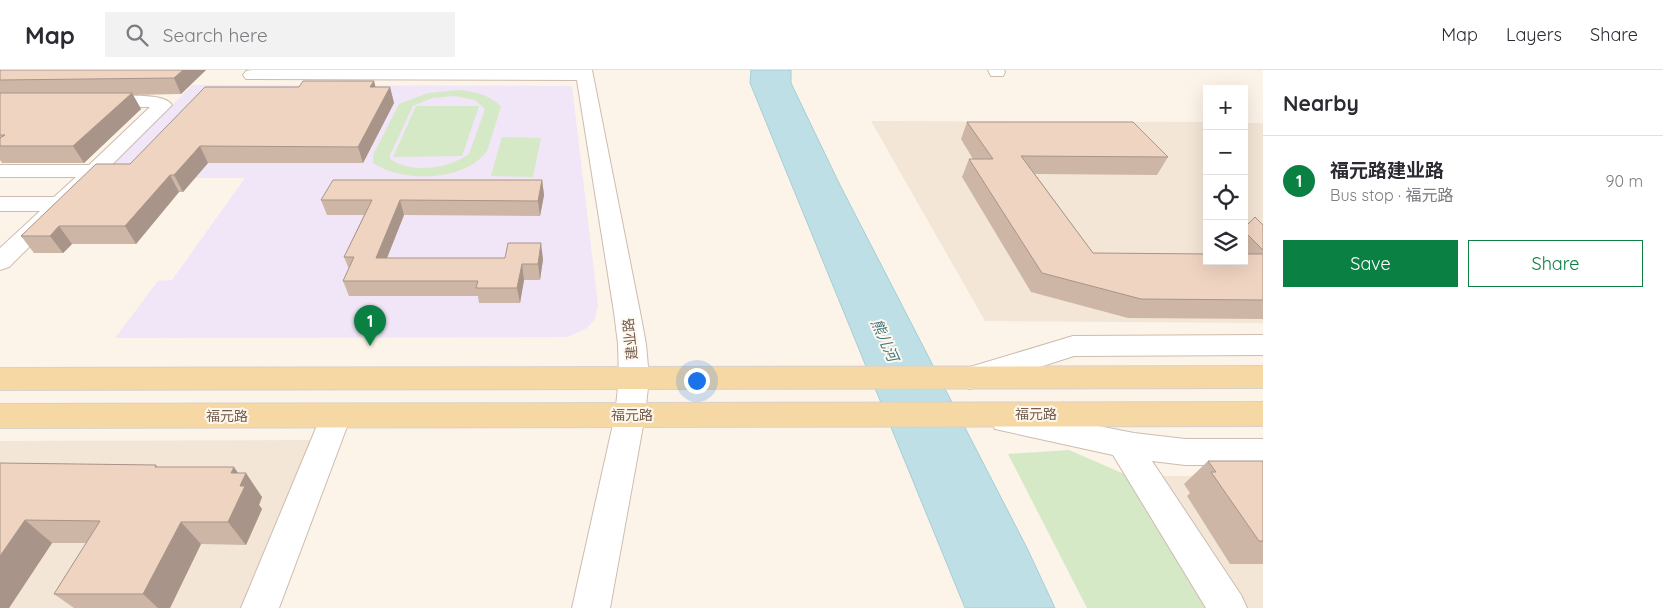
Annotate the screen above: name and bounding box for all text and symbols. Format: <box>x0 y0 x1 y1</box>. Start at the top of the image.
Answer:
search box <box>105 12 455 57</box>
text: Map <box>25 20 75 50</box>
icon: search <box>123 21 151 49</box>
text: Search here <box>163 23 268 47</box>
text: Map <box>1441 23 1478 46</box>
text: Layers <box>1506 23 1562 46</box>
text: Share <box>1590 23 1638 46</box>
map controls <box>1203 85 1248 265</box>
button: + <box>1203 85 1248 130</box>
text: Nearby <box>1283 90 1359 116</box>
button: − <box>1203 130 1248 175</box>
text: 福元路建业路 <box>1330 158 1444 182</box>
text: 1 <box>1296 171 1302 191</box>
text: 90 m <box>1606 171 1643 191</box>
button: locate <box>1203 175 1248 220</box>
text: Bus stop · 福元路 <box>1330 185 1453 205</box>
button: layers <box>1203 220 1248 265</box>
button: Save <box>1283 240 1458 287</box>
button: Share <box>1468 240 1643 287</box>
pin: 1 <box>354 305 386 346</box>
water label: 熊儿河 <box>867 316 904 367</box>
street label: 建业路 <box>619 317 641 361</box>
your location <box>684 368 710 394</box>
street label: 福元路 <box>1015 405 1057 423</box>
street label: 福元路 <box>611 406 653 424</box>
street label: 福元路 <box>206 407 248 425</box>

